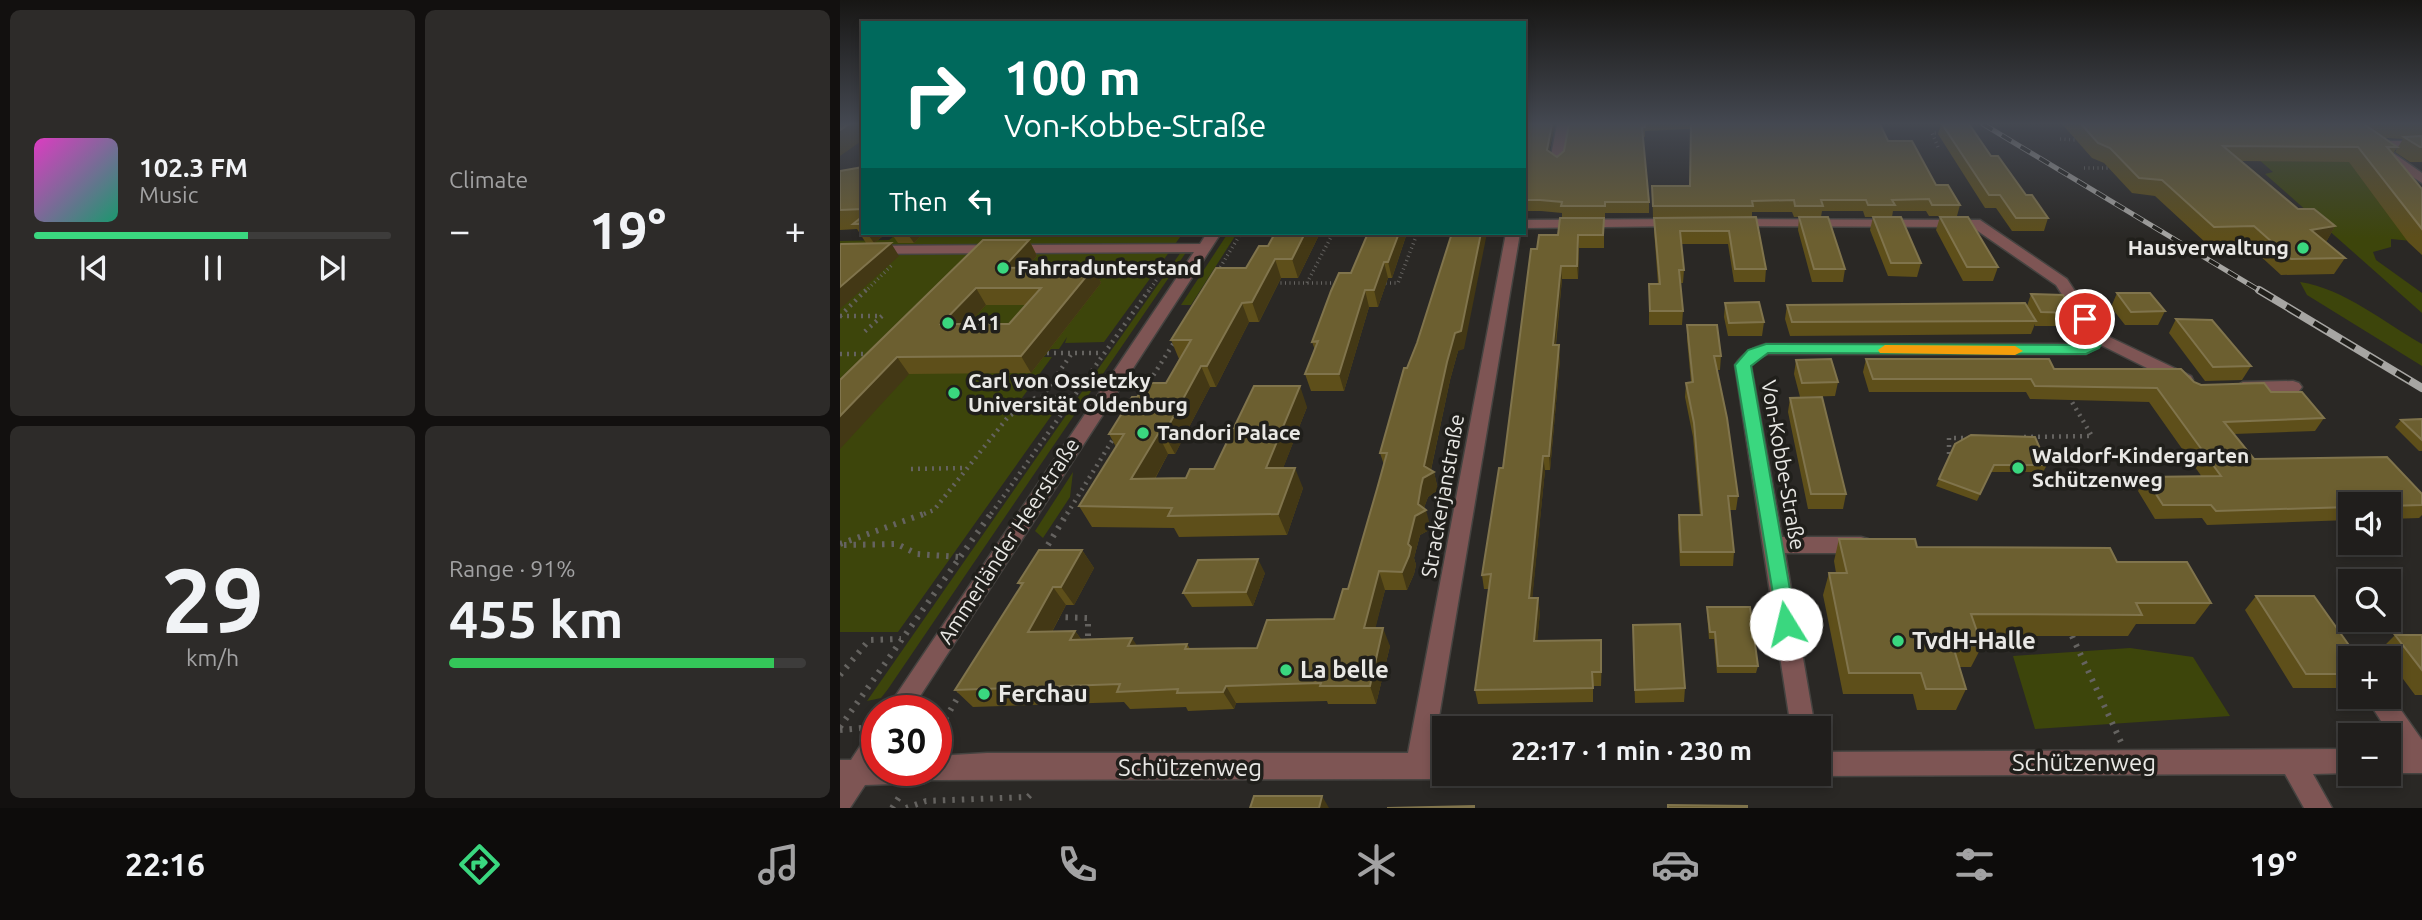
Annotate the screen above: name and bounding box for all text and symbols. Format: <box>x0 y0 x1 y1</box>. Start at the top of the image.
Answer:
icon: right <box>889 49 980 140</box>
text: 100 m <box>1004 49 1141 104</box>
text: Von-Kobbe-Straße <box>1004 107 1266 143</box>
text: 102.3 FM <box>139 153 248 182</box>
text: Climate <box>449 167 528 192</box>
text: Music <box>139 182 198 207</box>
icon: left <box>962 182 1000 220</box>
text: Then <box>889 187 948 216</box>
text: 19° <box>589 201 666 259</box>
text: − <box>449 209 470 251</box>
text: + <box>785 209 806 251</box>
place label: Hausverwaltung <box>2128 235 2289 259</box>
marker: Hausverwaltung <box>2295 240 2311 256</box>
icon: previous <box>75 249 113 287</box>
icon: pause <box>194 249 232 287</box>
icon: next <box>313 249 351 287</box>
place label: Fahrradunterstand <box>1017 255 1202 279</box>
marker: Fahrradunterstand <box>995 260 1011 276</box>
pin <box>2055 289 2115 349</box>
icon: arrive <box>2066 300 2104 338</box>
place label: A11 <box>962 310 1000 334</box>
marker: A11 <box>940 315 956 331</box>
place label: Carl von Ossietzky Universität Oldenburg <box>968 368 1188 416</box>
street label: Von-Kobbe-Straße <box>1757 378 1811 552</box>
marker: Carl von Ossietzky Universität Oldenburg <box>946 385 962 401</box>
street label: Strackerjanstraße <box>1416 412 1468 580</box>
place label: Tandori Palace <box>1157 420 1301 444</box>
marker: Tandori Palace <box>1135 425 1151 441</box>
street label: Ammerländer Heerstraße <box>933 433 1084 648</box>
place label: Waldorf-Kindergarten Schützenweg <box>2032 443 2249 491</box>
marker: Waldorf-Kindergarten Schützenweg <box>2010 460 2026 476</box>
map controls <box>2338 492 2401 786</box>
button: sound <box>2338 492 2401 555</box>
text: 29 <box>161 548 264 650</box>
text: Range · 91% <box>449 556 576 581</box>
button: search <box>2338 569 2401 632</box>
position arrow <box>1749 587 1823 661</box>
text: 455 km <box>449 590 623 648</box>
place label: TvdH-Halle <box>1912 627 2036 654</box>
marker: TvdH-Halle <box>1890 633 1906 649</box>
text: km/h <box>186 645 239 670</box>
button: + <box>2338 646 2401 709</box>
place label: La belle <box>1300 656 1389 683</box>
marker: La belle <box>1278 662 1294 678</box>
place label: Ferchau <box>998 680 1088 707</box>
marker: Ferchau <box>976 686 992 702</box>
speed limit sign: 30 <box>861 695 952 786</box>
button: − <box>2338 723 2401 786</box>
text: 22:17 · 1 min · 230 m <box>1511 736 1752 765</box>
street label: Schützenweg <box>2012 749 2156 776</box>
street label: Schützenweg <box>1118 754 1262 781</box>
icon: directions <box>455 840 504 889</box>
icon: music <box>754 840 803 889</box>
icon: phone <box>1053 840 1102 889</box>
icon: climate <box>1352 840 1401 889</box>
icon: car <box>1651 840 1700 889</box>
icon: filters <box>1950 840 1999 889</box>
text: 22:16 <box>125 846 205 882</box>
text: 19° <box>2250 846 2297 882</box>

